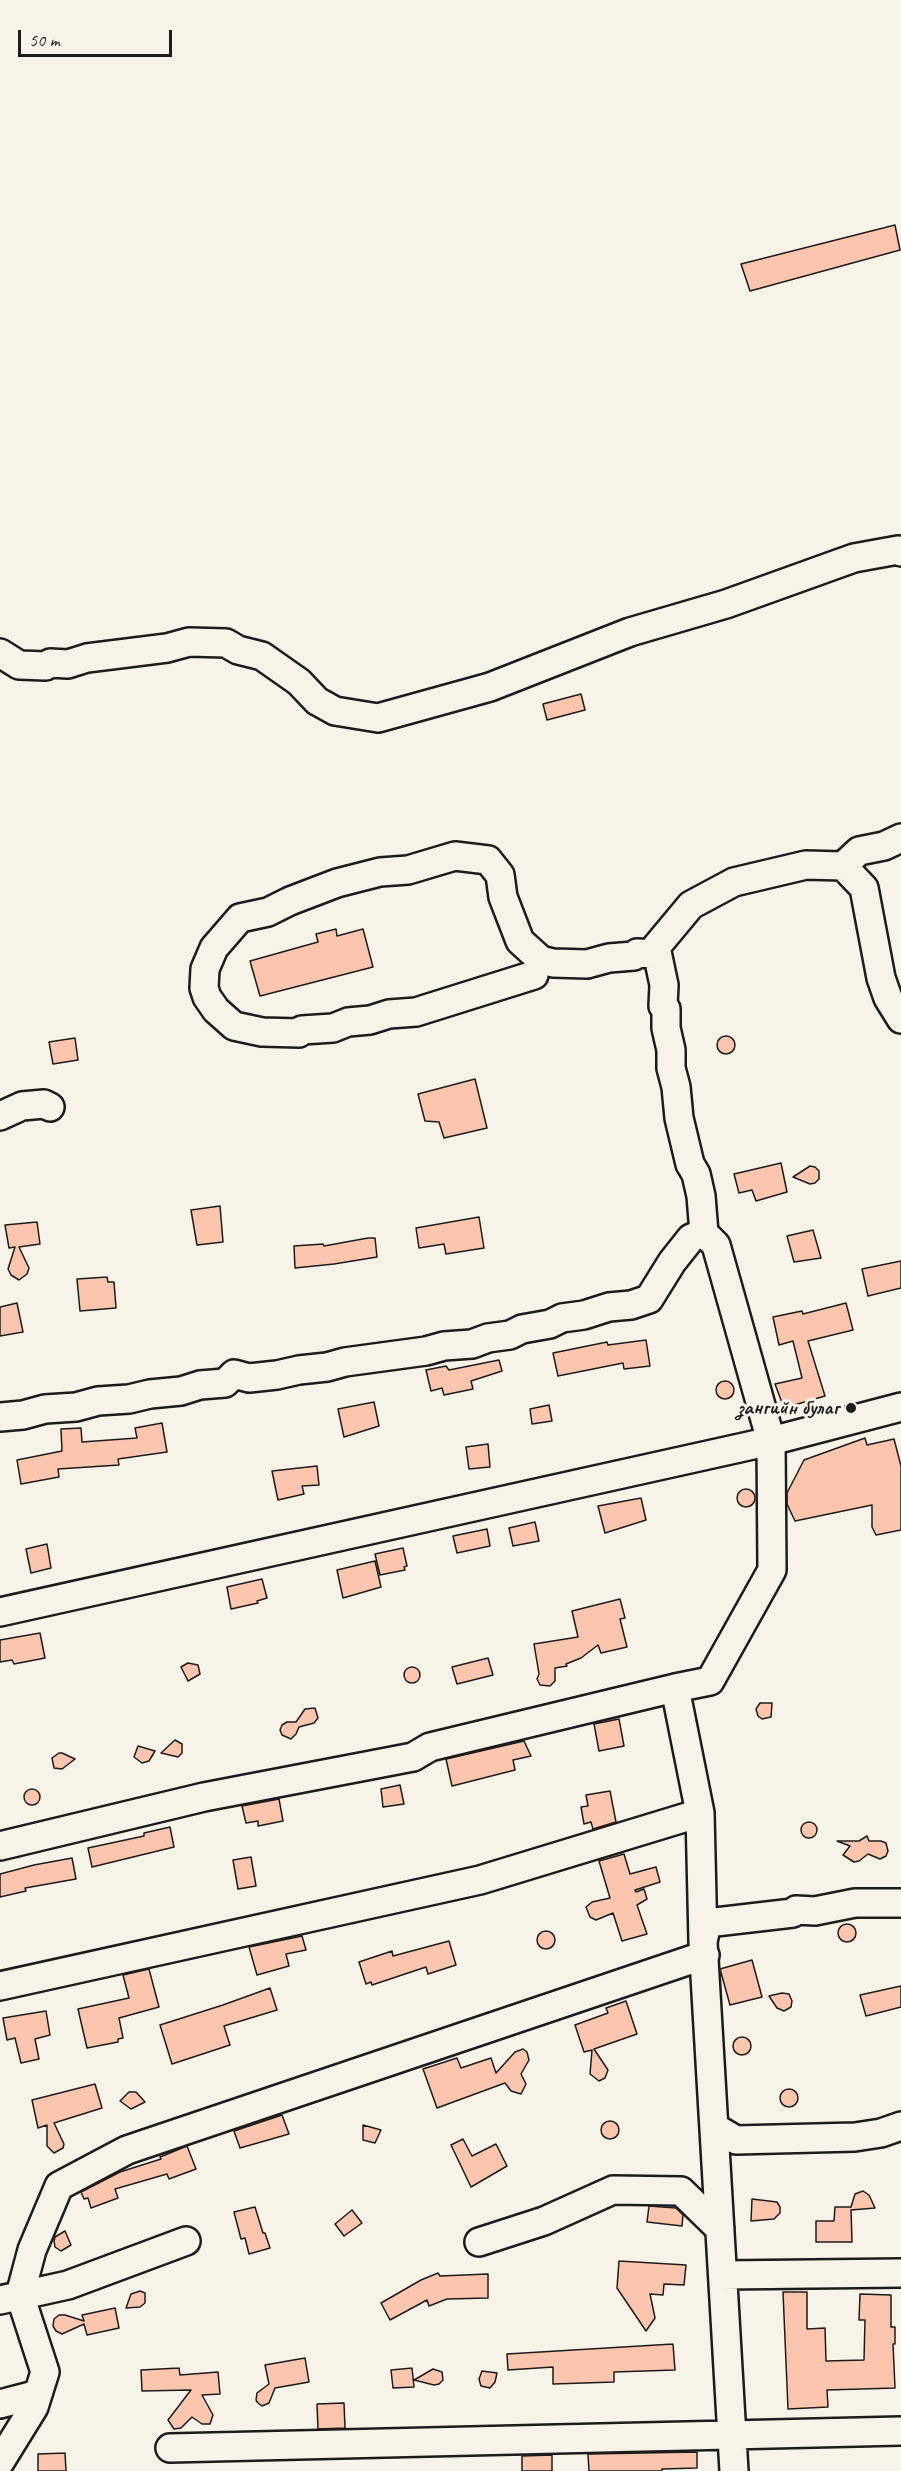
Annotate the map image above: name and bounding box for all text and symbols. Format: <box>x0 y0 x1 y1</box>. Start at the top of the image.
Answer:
scale bar <box>21 18 176 56</box>
text: 50 m <box>29 29 60 51</box>
place label: зангийн булаг <box>737 1395 839 1421</box>
marker: зангийн булаг <box>844 1401 858 1415</box>

